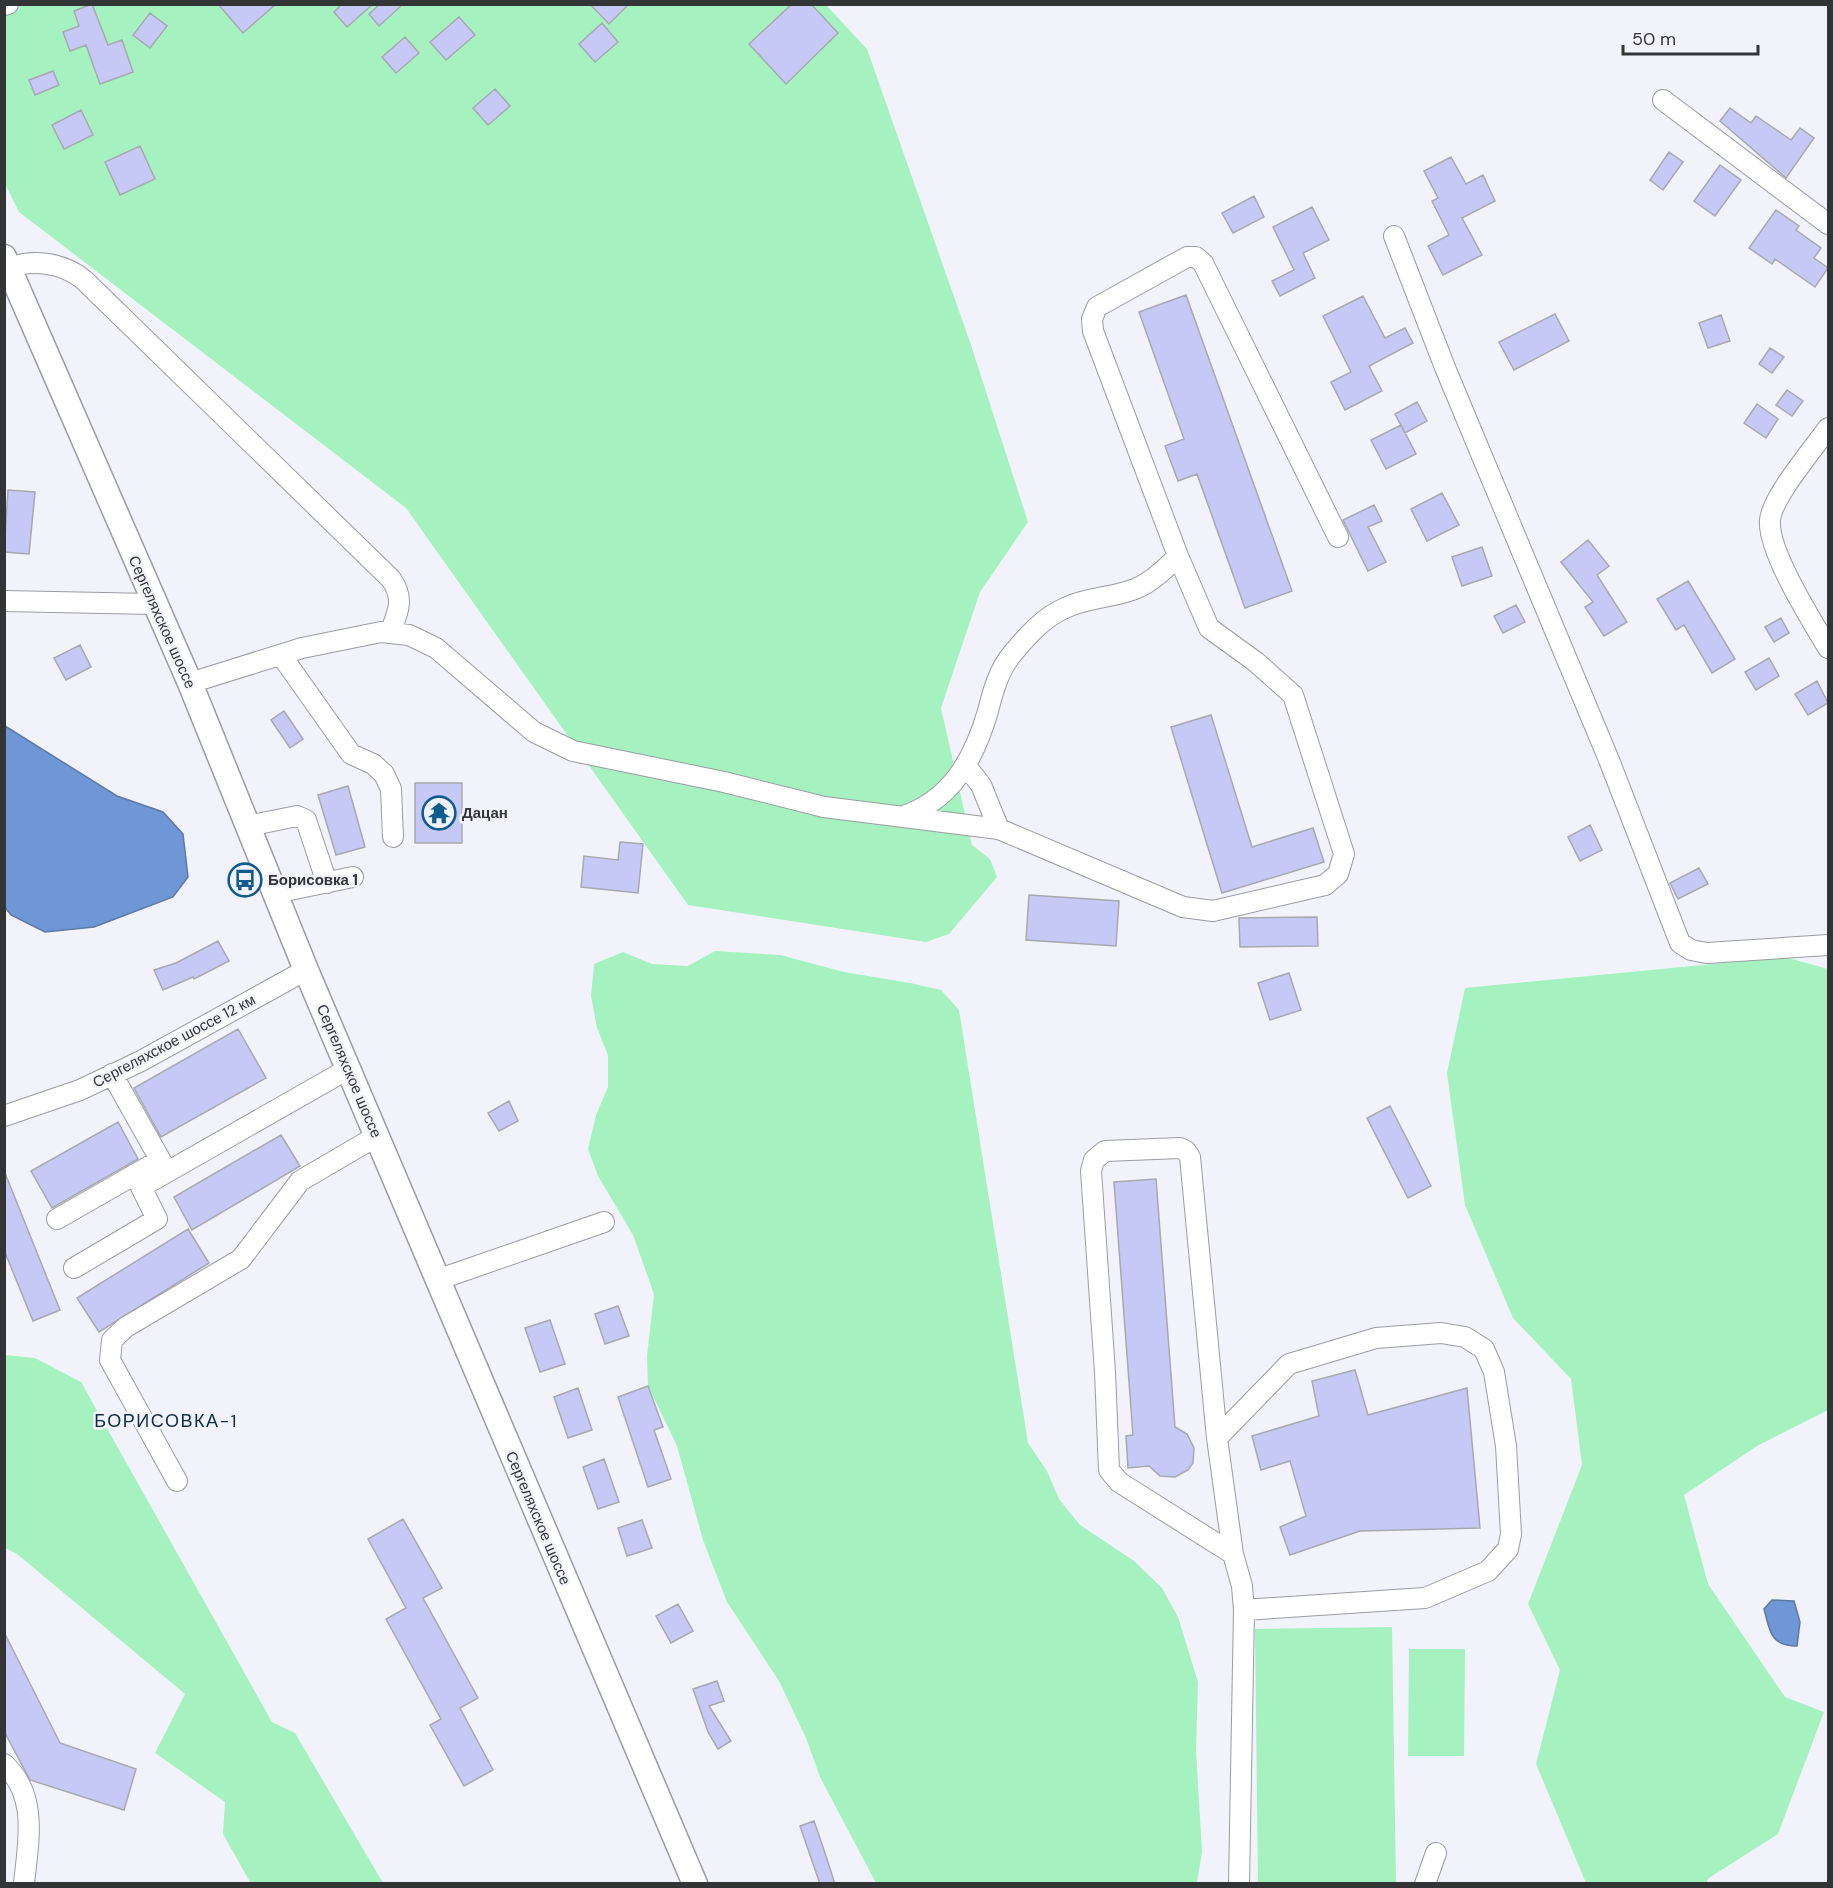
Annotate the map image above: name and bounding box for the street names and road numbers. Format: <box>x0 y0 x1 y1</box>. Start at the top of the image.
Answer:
street label: Сергеляхское шоссе <box>124 552 200 692</box>
street label: Сергеляхское шоссе 12 км <box>89 990 259 1092</box>
street label: Сергеляхское шоссе <box>312 1001 386 1141</box>
street label: Сергеляхское шоссе <box>501 1448 575 1588</box>

